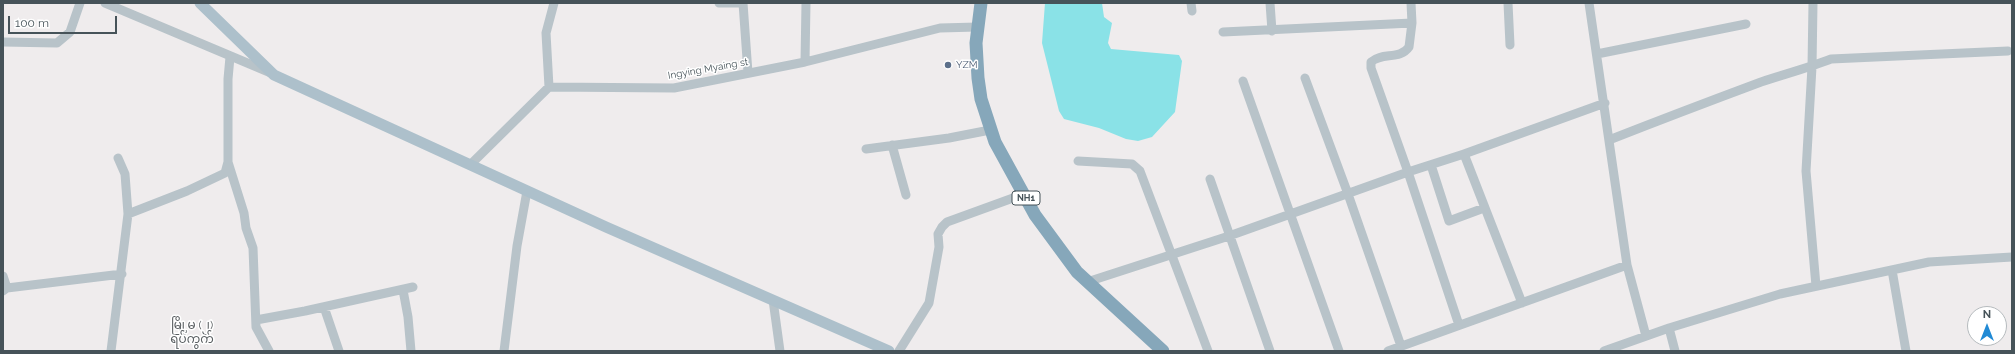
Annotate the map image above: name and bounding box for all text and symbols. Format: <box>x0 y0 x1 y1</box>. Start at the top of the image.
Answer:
scale bar <box>10 8 119 34</box>
text: 100 m <box>15 16 49 30</box>
street label: Ingying Myaing st <box>667 56 749 82</box>
place label: YZM <box>956 59 978 71</box>
marker: YZM <box>943 60 953 70</box>
road number: NH1 <box>1012 191 1040 205</box>
north arrow <box>1967 306 2007 346</box>
text: N <box>1983 308 1991 321</box>
district label: မြို့မ (၂) ရပ်ကွက် <box>170 318 214 346</box>

